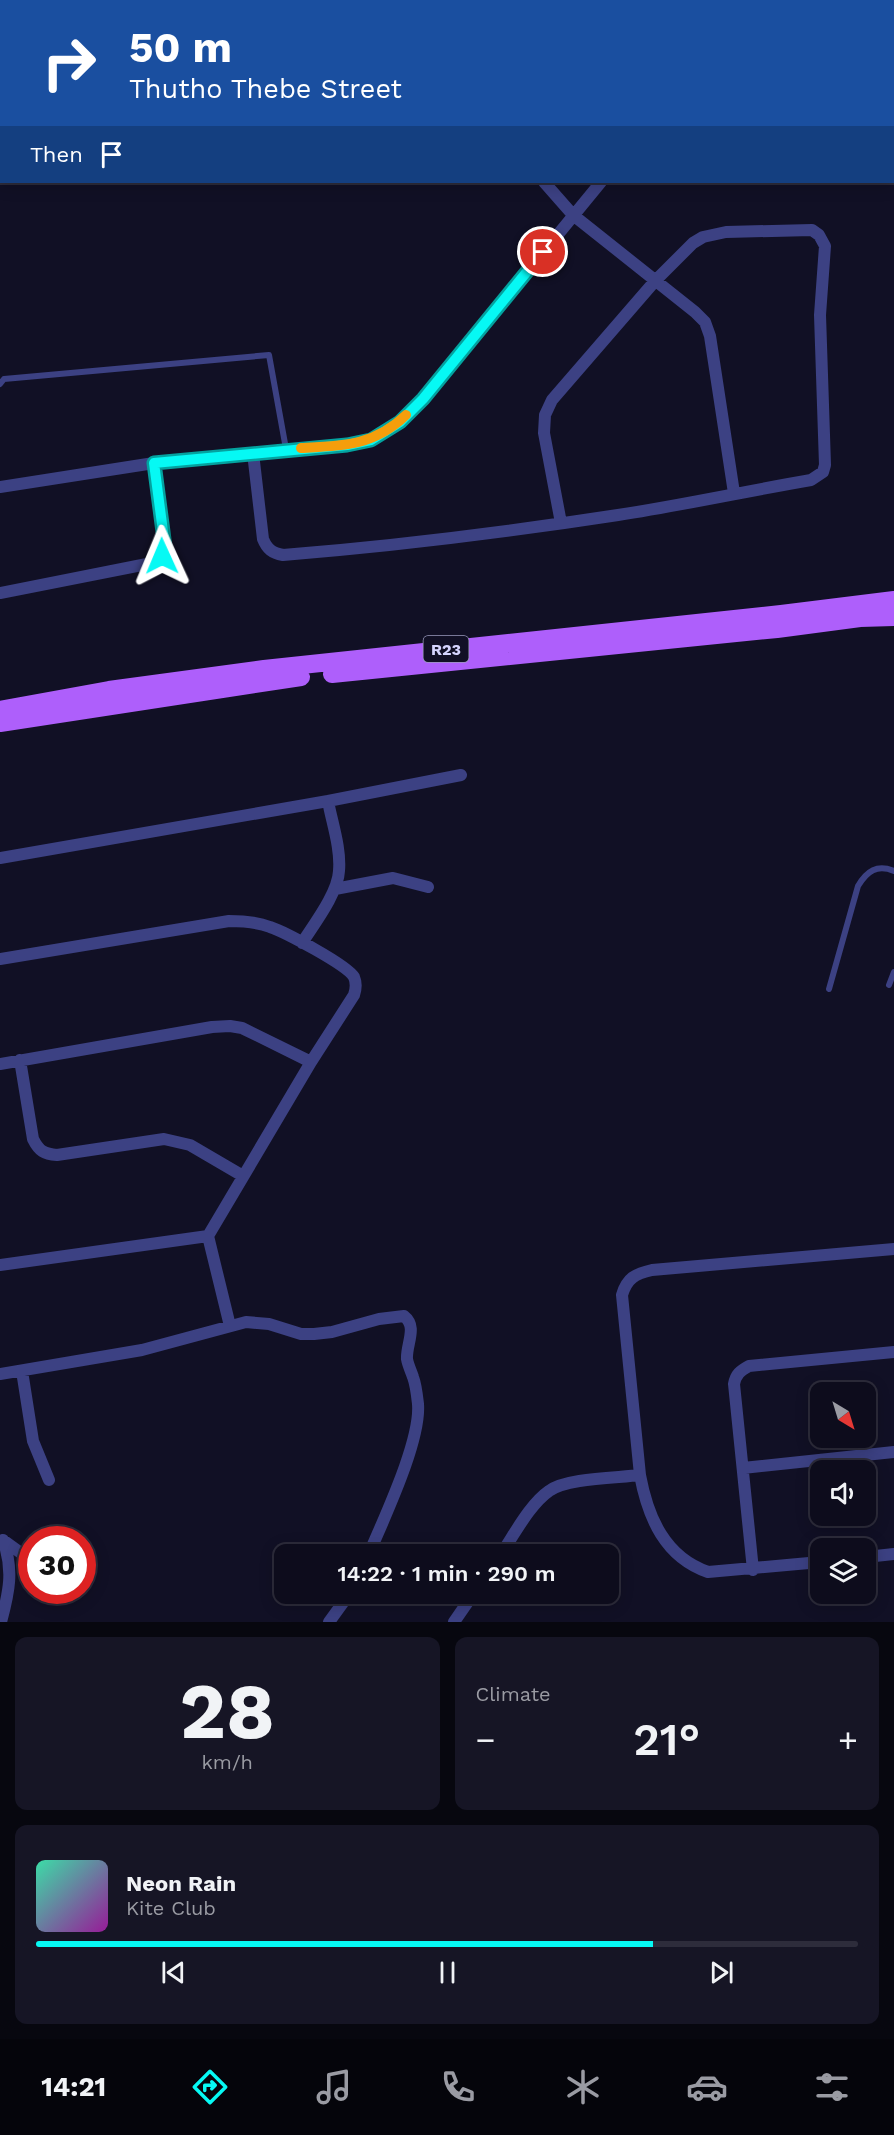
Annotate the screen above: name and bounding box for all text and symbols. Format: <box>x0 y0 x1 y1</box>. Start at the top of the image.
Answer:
text: 50 m <box>129 23 232 72</box>
icon: right <box>30 24 108 102</box>
text: Thutho Thebe Street <box>129 73 402 105</box>
icon: arrive <box>95 138 128 171</box>
text: Then <box>30 142 83 167</box>
pin <box>517 226 568 277</box>
icon: arrive <box>526 235 559 268</box>
position arrow <box>130 524 194 588</box>
road number: R23 <box>424 636 468 662</box>
north arrow <box>810 1382 876 1448</box>
map controls <box>810 1382 876 1604</box>
button: sound <box>810 1460 876 1526</box>
speed limit sign: 30 <box>18 1526 96 1604</box>
button: layers <box>810 1538 876 1604</box>
text: 14:22 · 1 min · 290 m <box>337 1561 556 1586</box>
text: 28 <box>180 1665 275 1757</box>
text: Climate <box>476 1682 551 1706</box>
text: 21° <box>633 1713 700 1766</box>
text: − <box>476 1720 495 1759</box>
text: + <box>838 1720 858 1759</box>
text: km/h <box>201 1750 253 1774</box>
text: Neon Rain <box>126 1871 236 1896</box>
text: Kite Club <box>126 1896 216 1920</box>
icon: previous <box>157 1956 190 1989</box>
icon: pause <box>431 1956 464 1989</box>
icon: next <box>705 1956 738 1989</box>
icon: directions <box>189 2066 231 2108</box>
icon: music <box>313 2066 355 2108</box>
icon: phone <box>437 2066 479 2108</box>
icon: climate <box>562 2066 604 2108</box>
icon: car <box>686 2066 728 2108</box>
icon: filters <box>811 2066 853 2108</box>
text: 14:21 <box>41 2071 106 2103</box>

